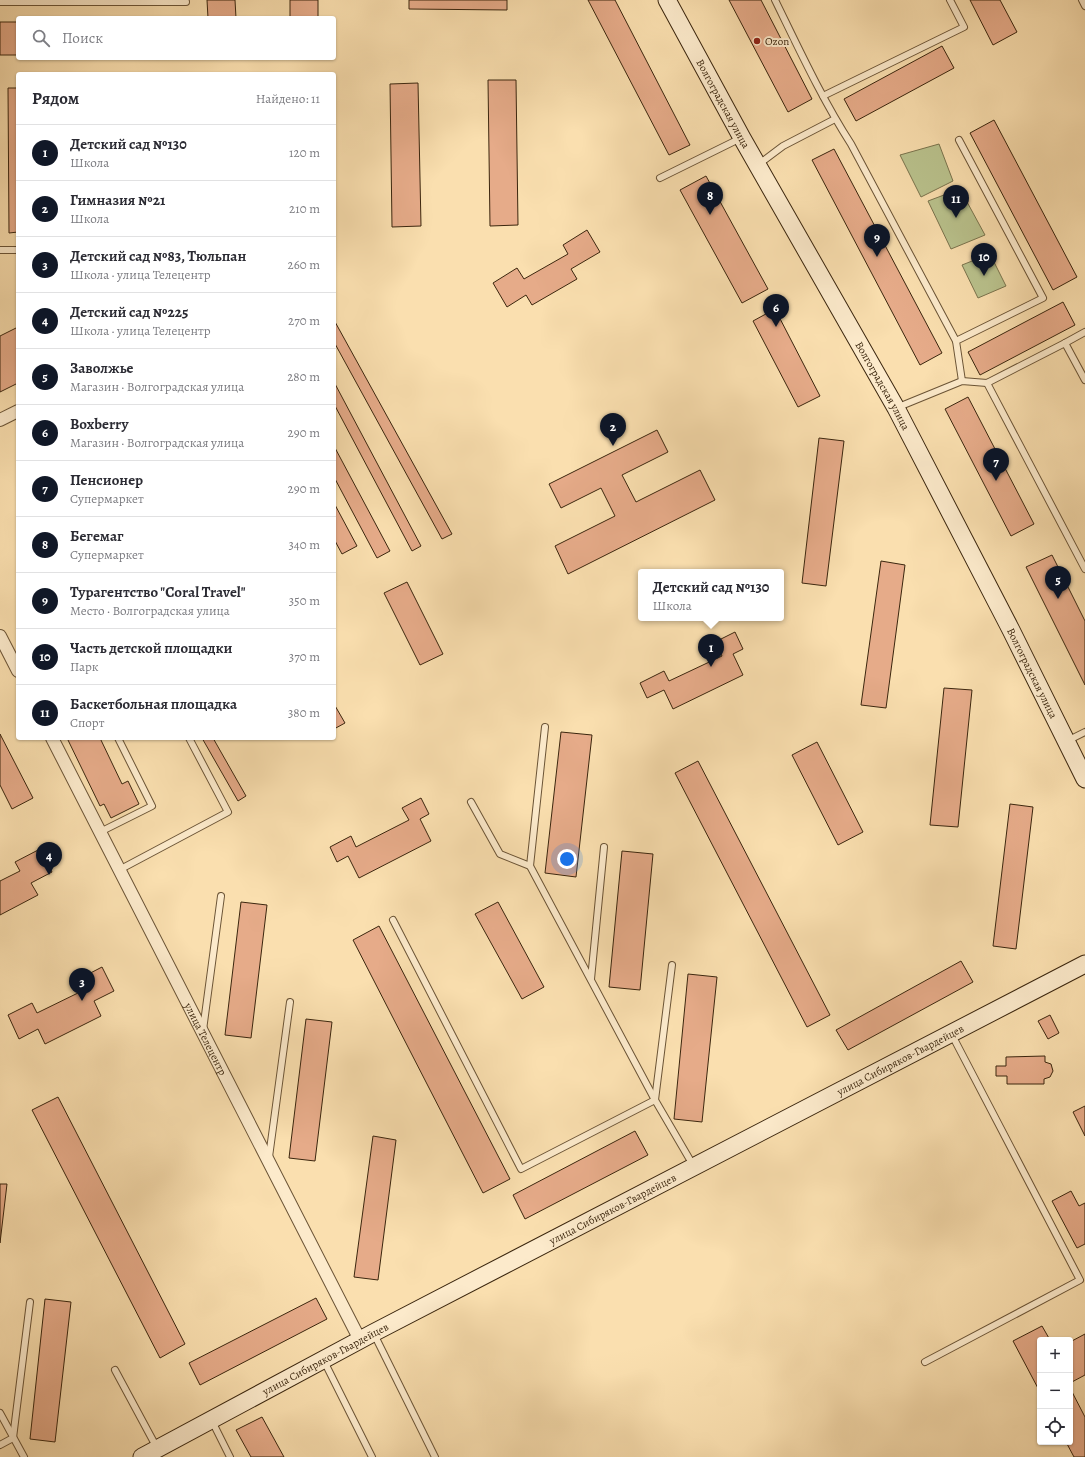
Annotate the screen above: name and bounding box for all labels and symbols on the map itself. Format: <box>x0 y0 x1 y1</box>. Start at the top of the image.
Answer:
place label: Ozon <box>765 34 789 49</box>
marker: Ozon <box>752 36 762 46</box>
street label: Волгоградская улица <box>693 57 754 152</box>
pin: 8 <box>697 182 723 215</box>
pin: 11 <box>943 185 969 218</box>
pin: 9 <box>864 224 890 257</box>
pin: 10 <box>971 243 997 276</box>
pin: 6 <box>763 294 789 327</box>
street label: Волгоградская улица <box>852 339 914 434</box>
pin: 2 <box>600 413 626 446</box>
pin: 7 <box>983 448 1009 481</box>
pin: 5 <box>1045 566 1071 599</box>
street label: Волгоградская улица <box>1003 625 1061 722</box>
pin: 1 <box>698 634 724 667</box>
pin: 4 <box>36 842 62 875</box>
your location <box>557 849 577 869</box>
pin: 3 <box>69 968 95 1001</box>
street label: улица Телецентр <box>180 999 230 1078</box>
street label: улица Сибиряков-Гвардейцев <box>833 1021 967 1100</box>
street label: улица Сибиряков-Гвардейцев <box>546 1170 679 1249</box>
street label: улица Сибиряков-Гвардейцев <box>259 1319 391 1400</box>

